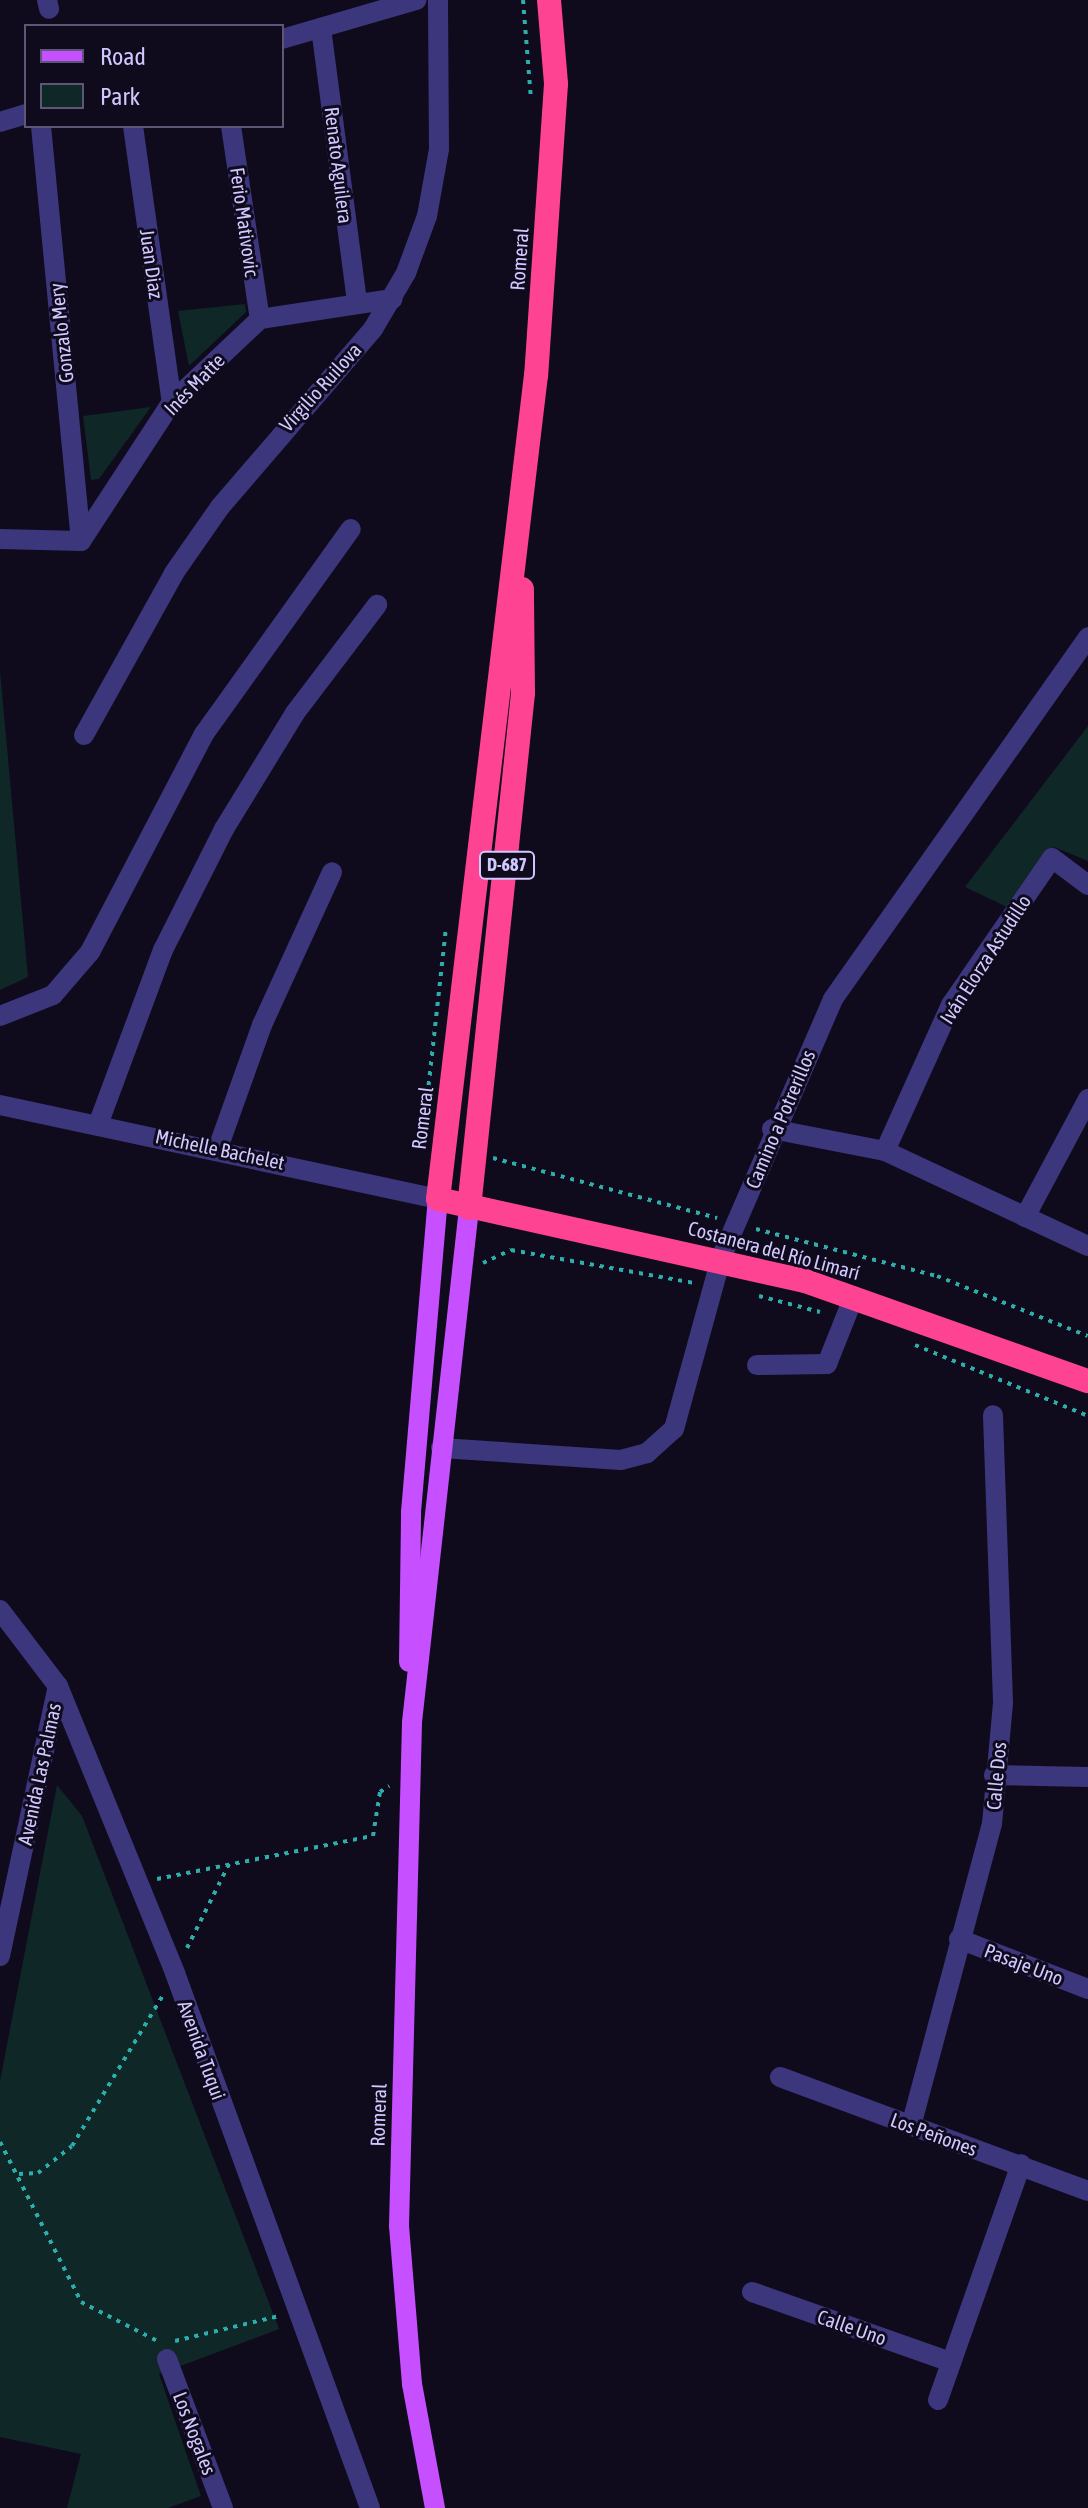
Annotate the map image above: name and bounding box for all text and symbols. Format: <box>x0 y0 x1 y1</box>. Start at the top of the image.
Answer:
legend <box>24 24 284 128</box>
text: Road <box>100 43 146 70</box>
text: Park <box>100 83 140 110</box>
street label: Renato Aguilera <box>320 105 358 225</box>
street label: Ferio Mativovic <box>225 166 265 278</box>
street label: Romeral <box>505 227 533 291</box>
street label: Juan Diaz <box>135 228 169 300</box>
street label: Gonzalo Mery <box>44 282 78 384</box>
street label: Virgilio Ruilova <box>274 338 366 436</box>
street label: Inés Matte <box>159 348 229 420</box>
road number: D-687 <box>479 851 535 879</box>
street label: Iván Elorza Astudillo <box>934 890 1036 1028</box>
street label: Camino a Potrerillos <box>740 1046 820 1192</box>
street label: Romeral <box>406 1085 438 1151</box>
street label: Michelle Bachelet <box>153 1124 287 1174</box>
street label: Costanera del Río Limarí <box>686 1216 862 1284</box>
street label: Avenida Las Palmas <box>12 1701 66 1847</box>
street label: Calle Dos <box>981 1741 1011 1811</box>
street label: Pasaje Uno <box>981 1938 1067 1990</box>
street label: Avenida Tuqui <box>173 1997 231 2103</box>
street label: Romeral <box>365 2083 391 2147</box>
street label: Los Peñones <box>887 2107 981 2161</box>
street label: Calle Uno <box>814 2304 890 2350</box>
street label: Los Nogales <box>168 2388 222 2478</box>

